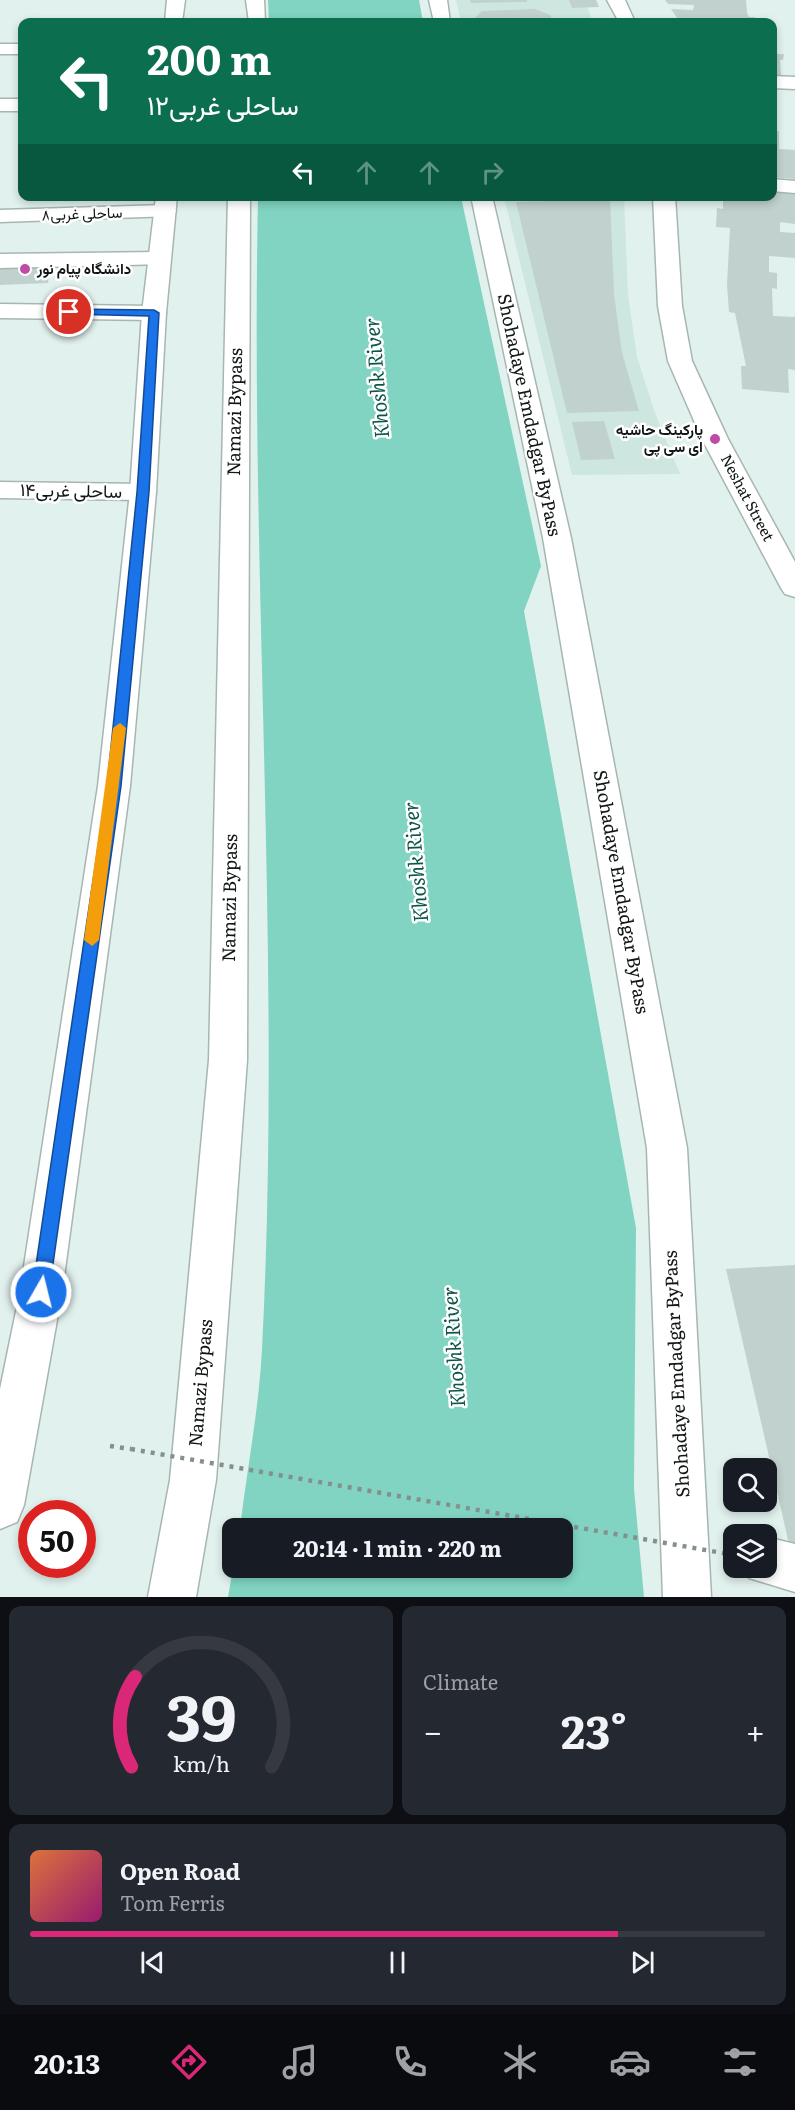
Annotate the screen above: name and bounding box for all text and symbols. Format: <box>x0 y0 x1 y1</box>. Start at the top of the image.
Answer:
text: 200 m <box>147 26 272 88</box>
icon: left <box>48 42 126 120</box>
text: ساحلی غربی۱۲ <box>147 83 299 123</box>
icon: left <box>287 156 320 189</box>
icon: ahead <box>350 156 383 189</box>
icon: ahead <box>413 156 446 189</box>
icon: right <box>476 156 509 189</box>
street label: ساحلی غربی۸ <box>41 200 123 225</box>
place label: دانشگاه پیام نور <box>36 256 131 279</box>
marker: دانشگاه پیام نور <box>18 262 32 276</box>
pin <box>43 286 94 337</box>
street label: Shohadaye Emdadgar ByPass <box>492 291 569 539</box>
icon: arrive <box>52 295 85 328</box>
water label: Khoshk River <box>355 317 395 440</box>
street label: Namazi Bypass <box>219 348 248 476</box>
place label: پارکینگ حاشیه ای سی پی <box>616 417 703 457</box>
marker: پارکینگ حاشیه ای سی پی <box>708 432 722 446</box>
street label: Neshat Street <box>716 450 781 545</box>
street label: ساحلی غربی۱۴ <box>20 475 122 504</box>
street label: Shohadaye Emdadgar ByPass <box>588 768 657 1016</box>
water label: Khoshk River <box>394 801 434 924</box>
street label: Namazi Bypass <box>214 834 243 962</box>
street label: Shohadaye Emdadgar ByPass <box>656 1250 695 1498</box>
position arrow <box>9 1260 73 1324</box>
water label: Khoshk River <box>433 1286 471 1408</box>
street label: Namazi Bypass <box>180 1318 219 1448</box>
map controls <box>723 1458 777 1578</box>
button: search <box>723 1458 777 1512</box>
speed limit sign: 50 <box>18 1500 96 1578</box>
button: layers <box>723 1524 777 1578</box>
text: 20:14 · 1 min · 220 m <box>293 1531 502 1564</box>
text: Climate <box>423 1666 498 1696</box>
text: 39 <box>166 1668 236 1760</box>
text: 23° <box>561 1696 627 1763</box>
text: − <box>423 1705 442 1754</box>
text: + <box>746 1705 765 1754</box>
text: km/h <box>172 1748 230 1780</box>
text: Open Road <box>120 1854 240 1887</box>
text: Tom Ferris <box>120 1887 225 1917</box>
icon: previous <box>136 1946 169 1979</box>
icon: pause <box>381 1946 414 1979</box>
icon: next <box>626 1946 659 1979</box>
icon: directions <box>168 2041 210 2083</box>
icon: music <box>279 2041 321 2083</box>
icon: phone <box>389 2041 431 2083</box>
icon: climate <box>499 2041 541 2083</box>
icon: car <box>609 2041 651 2083</box>
icon: filters <box>719 2041 761 2083</box>
text: 20:13 <box>34 2042 100 2082</box>

